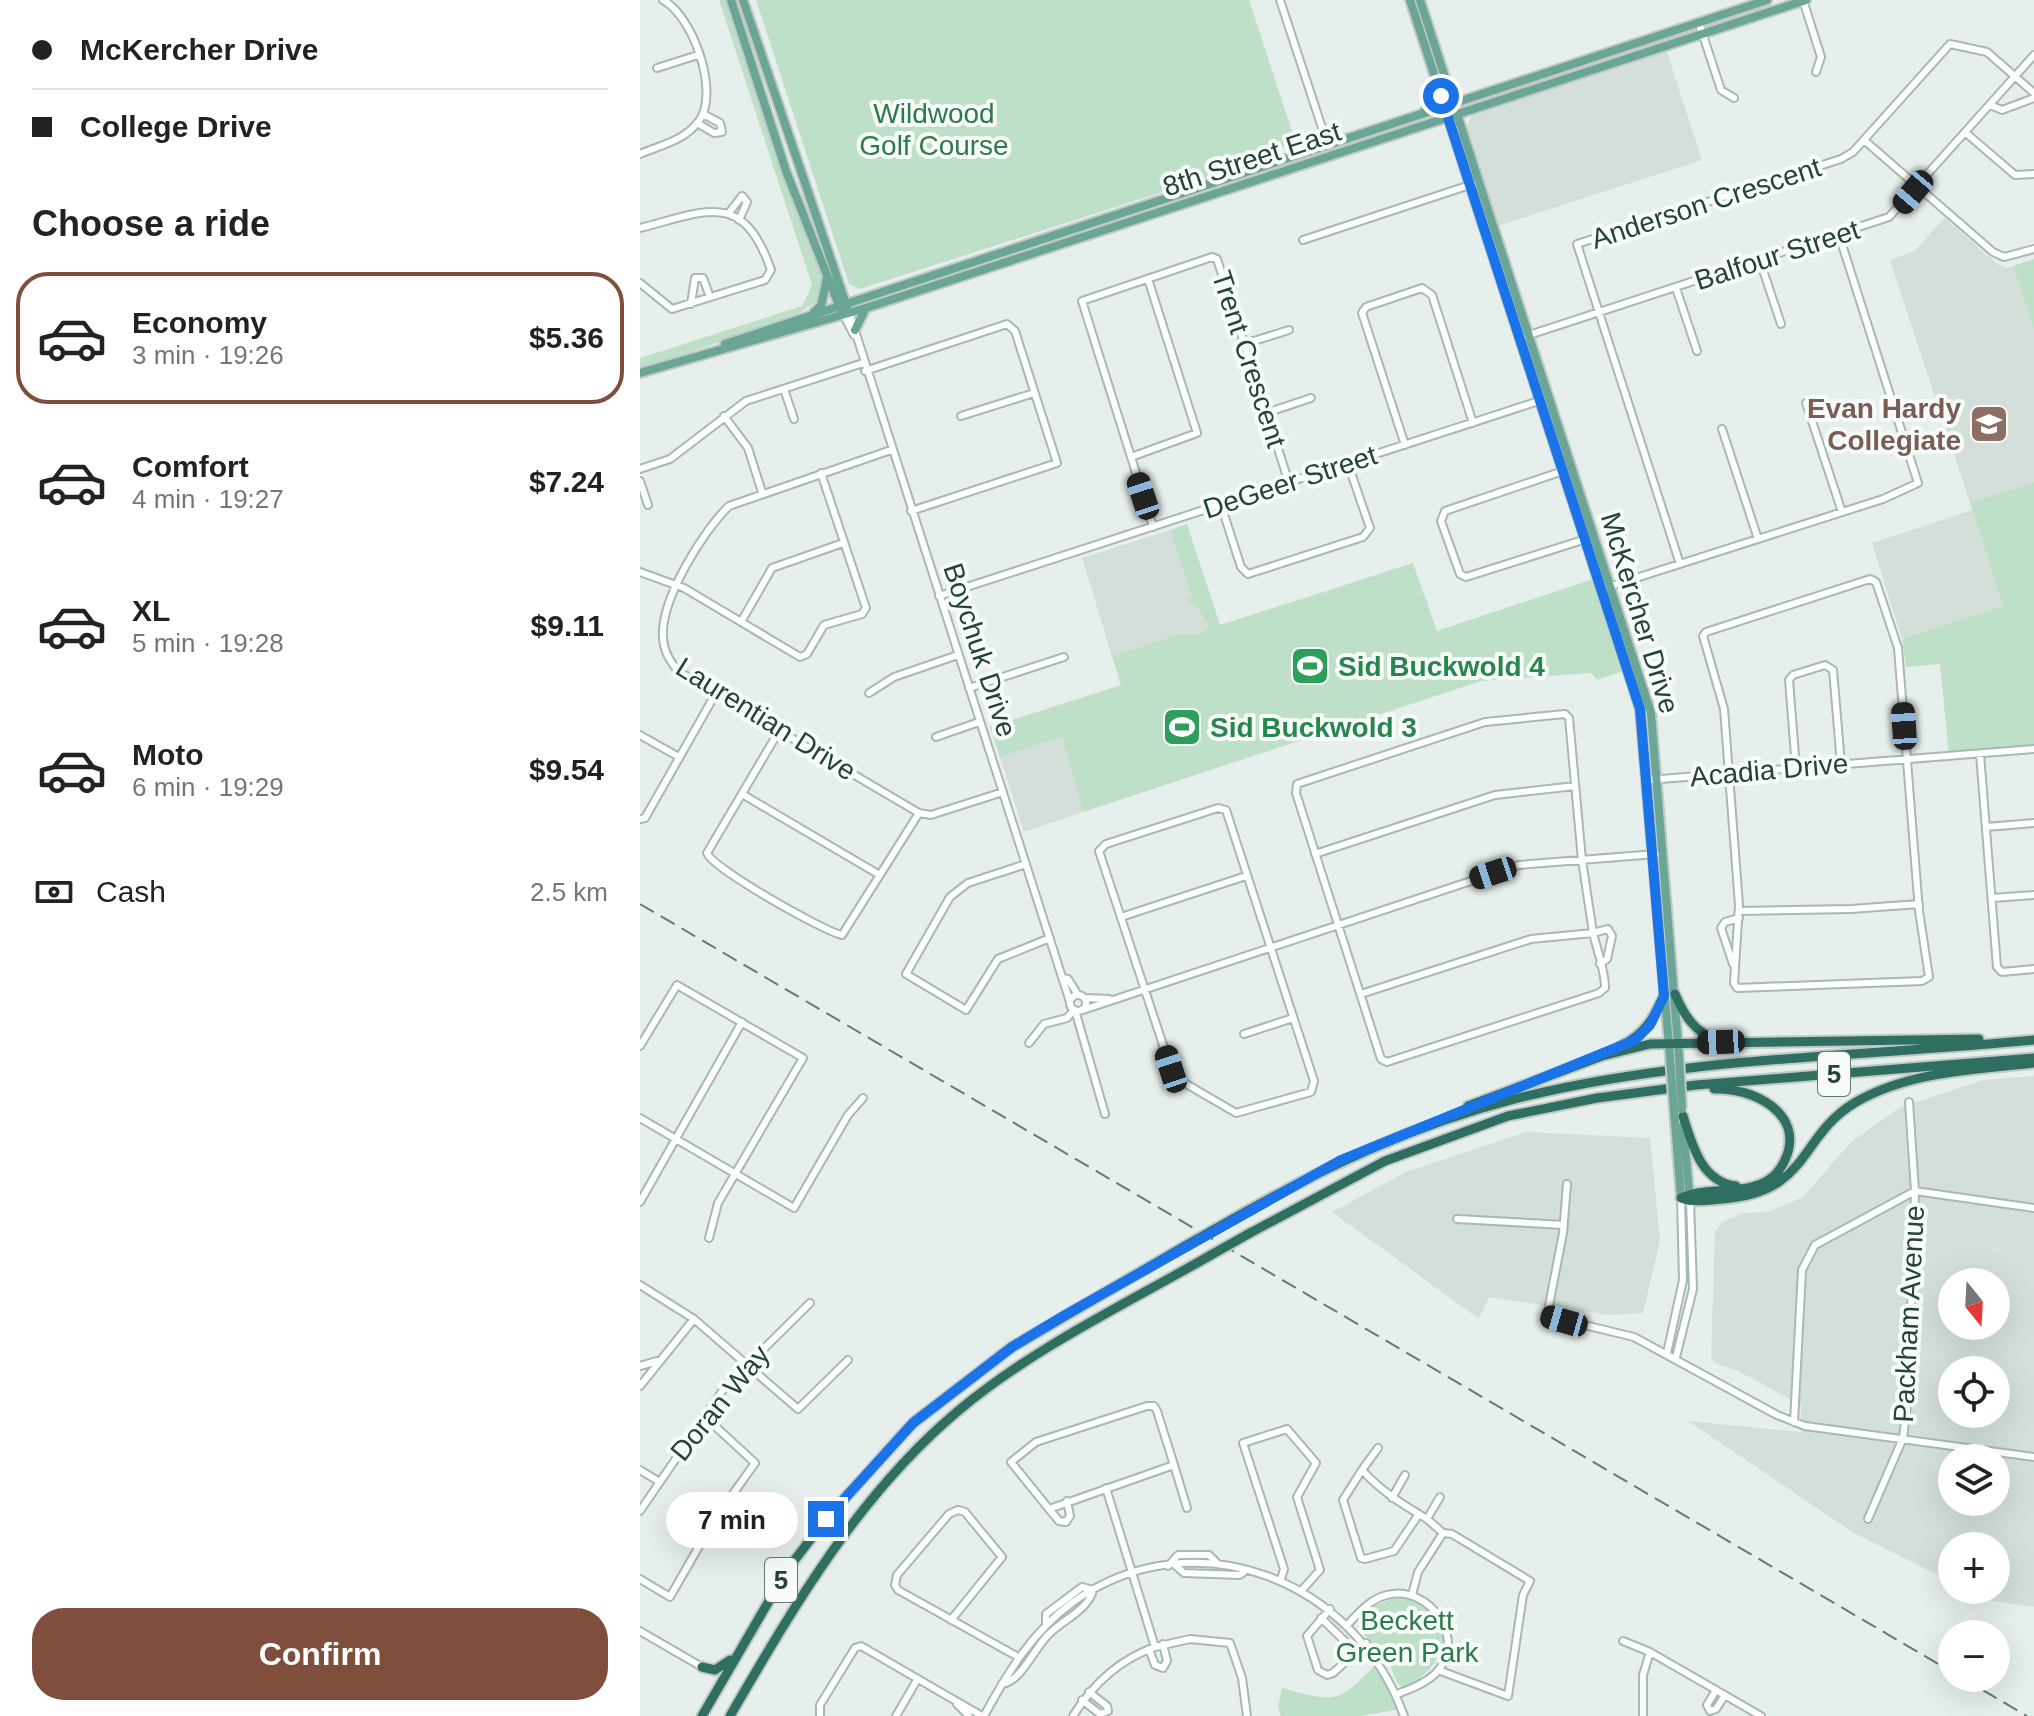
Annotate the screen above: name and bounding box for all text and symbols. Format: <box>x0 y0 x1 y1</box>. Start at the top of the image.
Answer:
text: McKercher Drive <box>80 33 318 66</box>
route start <box>1423 78 1459 114</box>
park label: Wildwood Golf Course <box>859 98 1009 161</box>
text: College Drive <box>80 110 272 143</box>
street label: 8th Street East <box>1159 116 1345 202</box>
street label: Anderson Crescent <box>1587 151 1825 255</box>
car <box>1888 166 1938 218</box>
text: Choose a ride <box>32 203 270 244</box>
street label: Balfour Street <box>1691 214 1863 296</box>
street label: Trent Crescent <box>1206 267 1292 452</box>
icon: car <box>36 302 108 374</box>
text: Economy <box>132 306 267 339</box>
text: $5.36 <box>529 321 604 354</box>
text: 3 min · 19:26 <box>132 340 284 370</box>
place label: Evan Hardy Collegiate <box>1807 393 1961 456</box>
school or university icon: Evan Hardy Collegiate <box>1968 403 2010 445</box>
street label: DeGeer Street <box>1199 439 1381 525</box>
icon: car <box>36 446 108 518</box>
text: Comfort <box>132 450 249 483</box>
text: $7.24 <box>529 465 604 498</box>
car <box>1124 469 1162 523</box>
text: 4 min · 19:27 <box>132 484 284 514</box>
street label: McKercher Drive <box>1595 509 1685 717</box>
street label: Boychuk Drive <box>937 559 1023 741</box>
icon: car <box>36 590 108 662</box>
text: XL <box>132 594 170 627</box>
text: $9.11 <box>531 609 604 642</box>
text: 5 min · 19:28 <box>132 628 284 658</box>
sports icon: Sid Buckwold 4 <box>1289 645 1331 687</box>
street label: Laurentian Drive <box>671 651 861 787</box>
place label: Sid Buckwold 4 <box>1338 651 1545 682</box>
car <box>1890 701 1918 751</box>
sports icon: Sid Buckwold 3 <box>1161 706 1203 748</box>
place label: Sid Buckwold 3 <box>1210 712 1417 743</box>
icon: car <box>36 734 108 806</box>
text: Moto <box>132 738 204 771</box>
street label: Acadia Drive <box>1689 748 1849 792</box>
text: $9.54 <box>529 753 604 786</box>
text: 6 min · 19:29 <box>132 772 284 802</box>
car <box>1466 854 1520 892</box>
icon: cash <box>32 870 76 914</box>
text: Cash <box>96 875 166 908</box>
text: 2.5 km <box>530 877 608 907</box>
car <box>1697 1029 1745 1055</box>
car <box>1152 1042 1190 1096</box>
road number: 5 <box>1818 1052 1850 1096</box>
street label: Packham Avenue <box>1888 1205 1930 1423</box>
north arrow <box>1938 1268 2010 1340</box>
map controls <box>1938 1268 2010 1692</box>
car <box>1538 1303 1590 1339</box>
street label: Doran Way <box>664 1339 776 1467</box>
button: locate <box>1938 1356 2010 1428</box>
button: layers <box>1938 1444 2010 1516</box>
callout: 7 min <box>666 1491 798 1547</box>
route end <box>808 1501 844 1537</box>
text: 7 min <box>698 1505 766 1535</box>
button: + <box>1938 1532 2010 1604</box>
road number: 5 <box>765 1558 797 1602</box>
park label: Beckett Green Park <box>1335 1605 1480 1668</box>
button: Confirm <box>32 1608 608 1700</box>
button: − <box>1938 1620 2010 1692</box>

